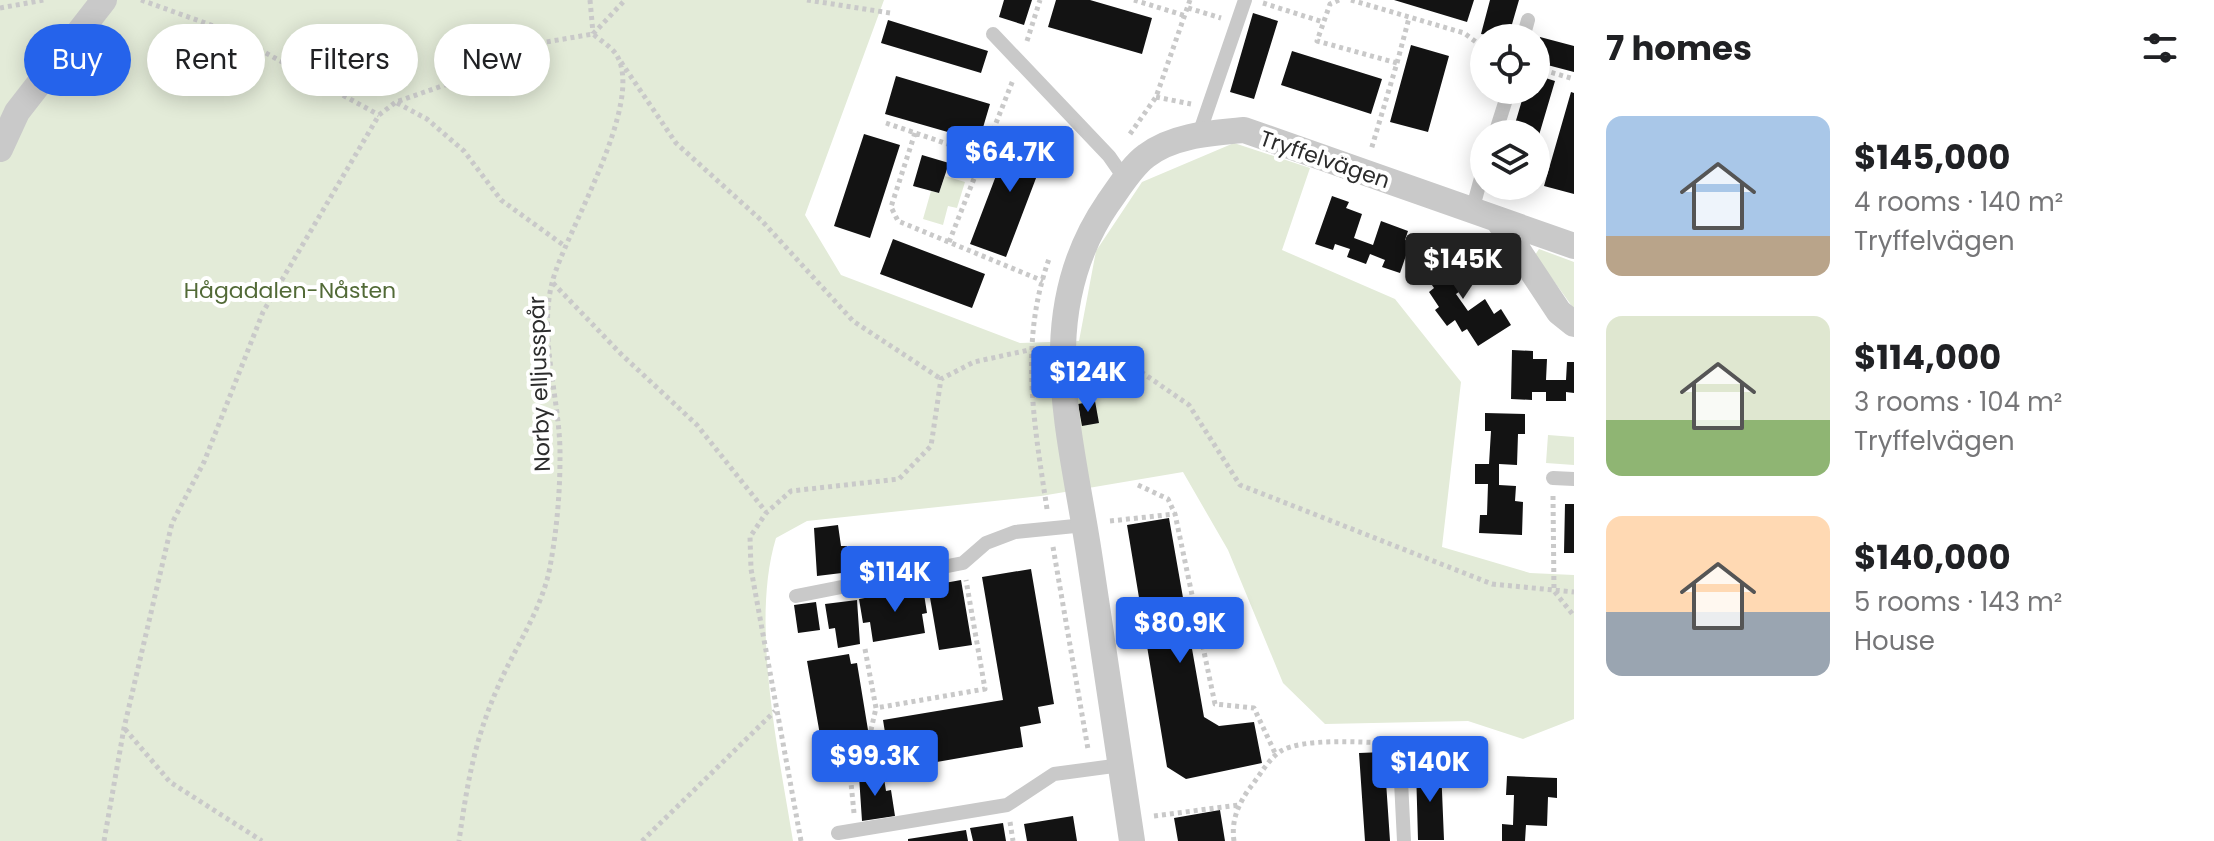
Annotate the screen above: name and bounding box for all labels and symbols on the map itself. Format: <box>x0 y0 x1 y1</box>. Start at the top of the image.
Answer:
street label: Tryffelvägen <box>1256 123 1394 196</box>
pin: $64.7K <box>945 126 1075 194</box>
pin: $145K <box>1407 233 1519 301</box>
park label: Hågadalen-Nåsten <box>184 275 396 306</box>
street label: Norby elljusspår <box>521 296 558 472</box>
pin: $124K <box>1032 346 1144 414</box>
pin: $114K <box>839 546 951 614</box>
pin: $80.9K <box>1115 597 1245 665</box>
pin: $99.3K <box>810 730 940 798</box>
pin: $140K <box>1374 736 1486 804</box>

